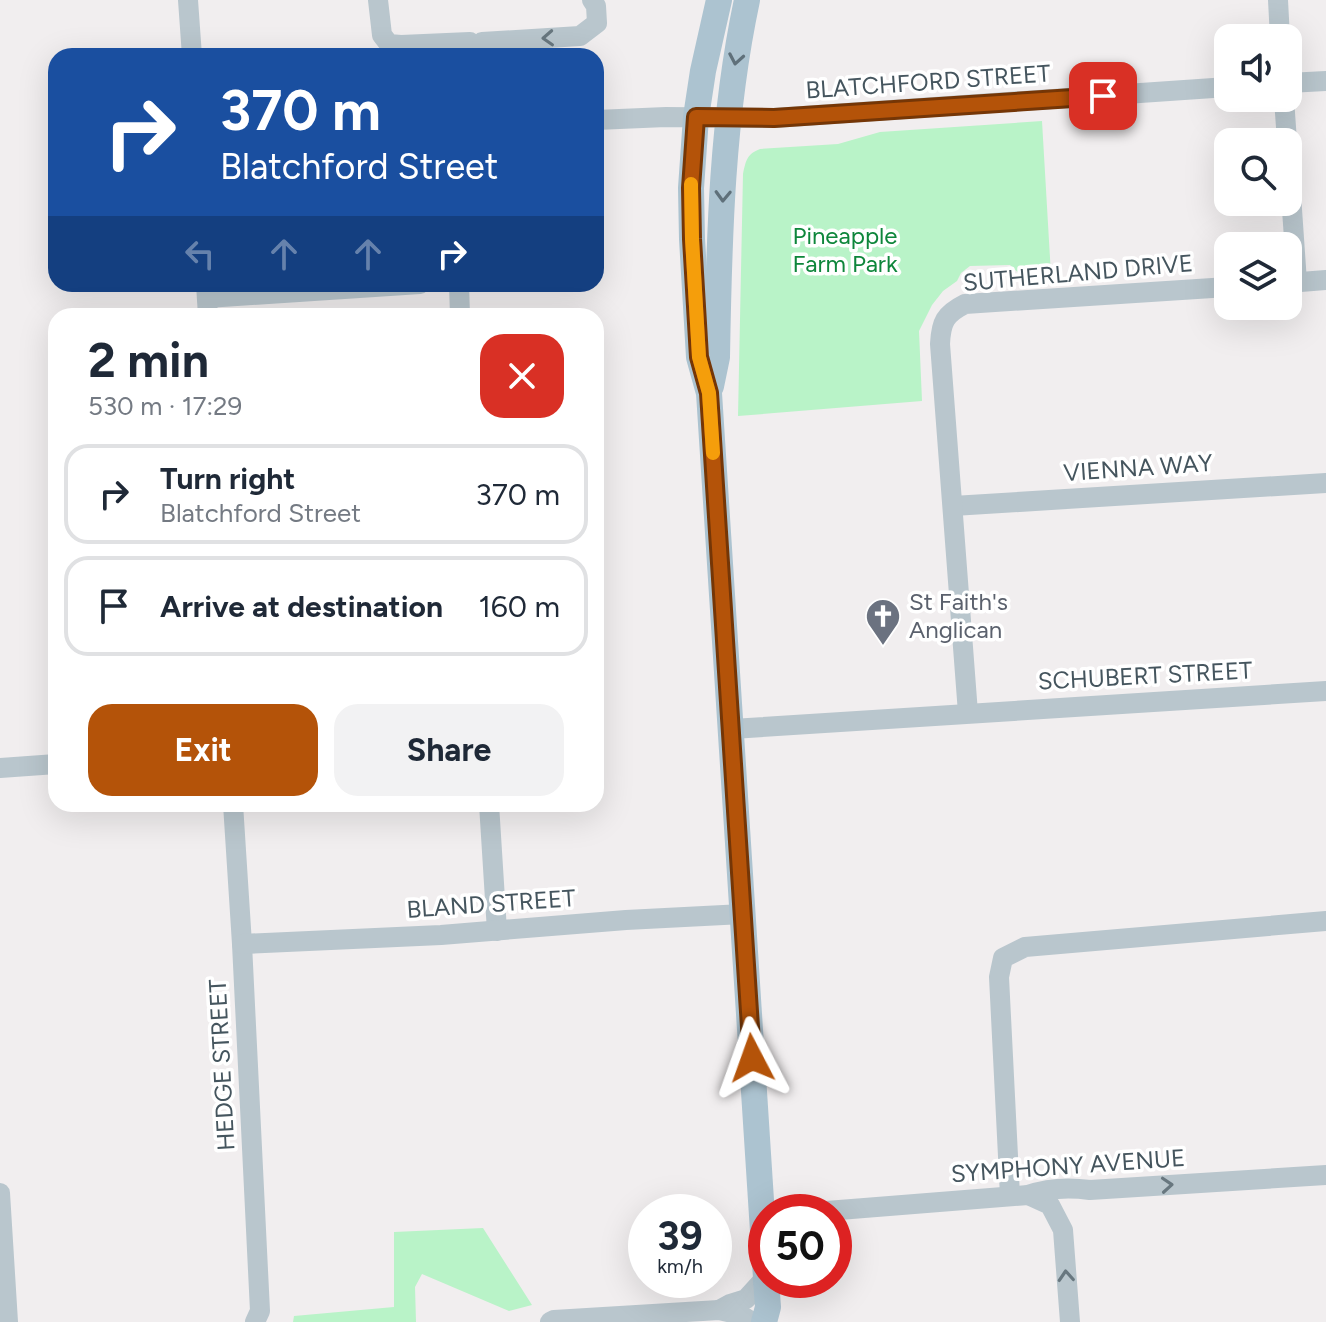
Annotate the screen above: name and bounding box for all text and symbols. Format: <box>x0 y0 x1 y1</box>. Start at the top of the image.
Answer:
map controls <box>1214 24 1302 320</box>
button: sound <box>1214 24 1302 112</box>
one-way arrow <box>541 29 554 46</box>
one-way arrow <box>728 52 745 66</box>
street label: BLATCHFORD STREET <box>805 58 1051 105</box>
pin <box>1069 62 1137 130</box>
icon: arrive <box>1081 74 1125 118</box>
text: 370 m <box>220 77 381 144</box>
icon: right <box>88 80 192 184</box>
button: search <box>1214 128 1302 216</box>
text: Blatchford Street <box>220 145 498 188</box>
one-way arrow <box>714 190 731 203</box>
park label: Pineapple Farm Park <box>792 221 898 278</box>
icon: left <box>178 232 222 276</box>
icon: ahead <box>262 232 306 276</box>
icon: ahead <box>346 232 390 276</box>
icon: right <box>430 232 474 276</box>
button: layers <box>1214 232 1302 320</box>
street label: SUTHERLAND DRIVE <box>962 248 1194 297</box>
text: 2 min <box>88 331 209 389</box>
button: close <box>480 334 564 418</box>
text: 530 m · 17:29 <box>88 390 242 422</box>
street label: VIENNA WAY <box>1062 448 1214 487</box>
text: Turn right <box>160 460 295 497</box>
icon: right <box>92 472 136 516</box>
text: 370 m <box>475 476 560 513</box>
text: Blatchford Street <box>160 497 361 529</box>
icon: arrive <box>92 584 136 628</box>
place label: St Faith's Anglican <box>909 587 1008 644</box>
text: Arrive at destination <box>160 588 443 625</box>
text: 160 m <box>478 588 560 625</box>
church icon: St Faith's Anglican <box>864 597 902 647</box>
street label: SCHUBERT STREET <box>1037 655 1253 696</box>
button: Exit <box>88 704 318 796</box>
button: Share <box>334 704 564 796</box>
street label: BLAND STREET <box>406 883 576 924</box>
street label: HEDGE STREET <box>203 978 240 1152</box>
position arrow <box>710 1016 794 1100</box>
street label: SYMPHONY AVENUE <box>950 1143 1186 1188</box>
one-way arrow <box>1161 1177 1174 1194</box>
speed limit sign: 50 <box>748 1194 852 1298</box>
text: 39 <box>657 1212 703 1260</box>
text: km/h <box>657 1254 703 1278</box>
one-way arrow <box>1058 1269 1075 1282</box>

